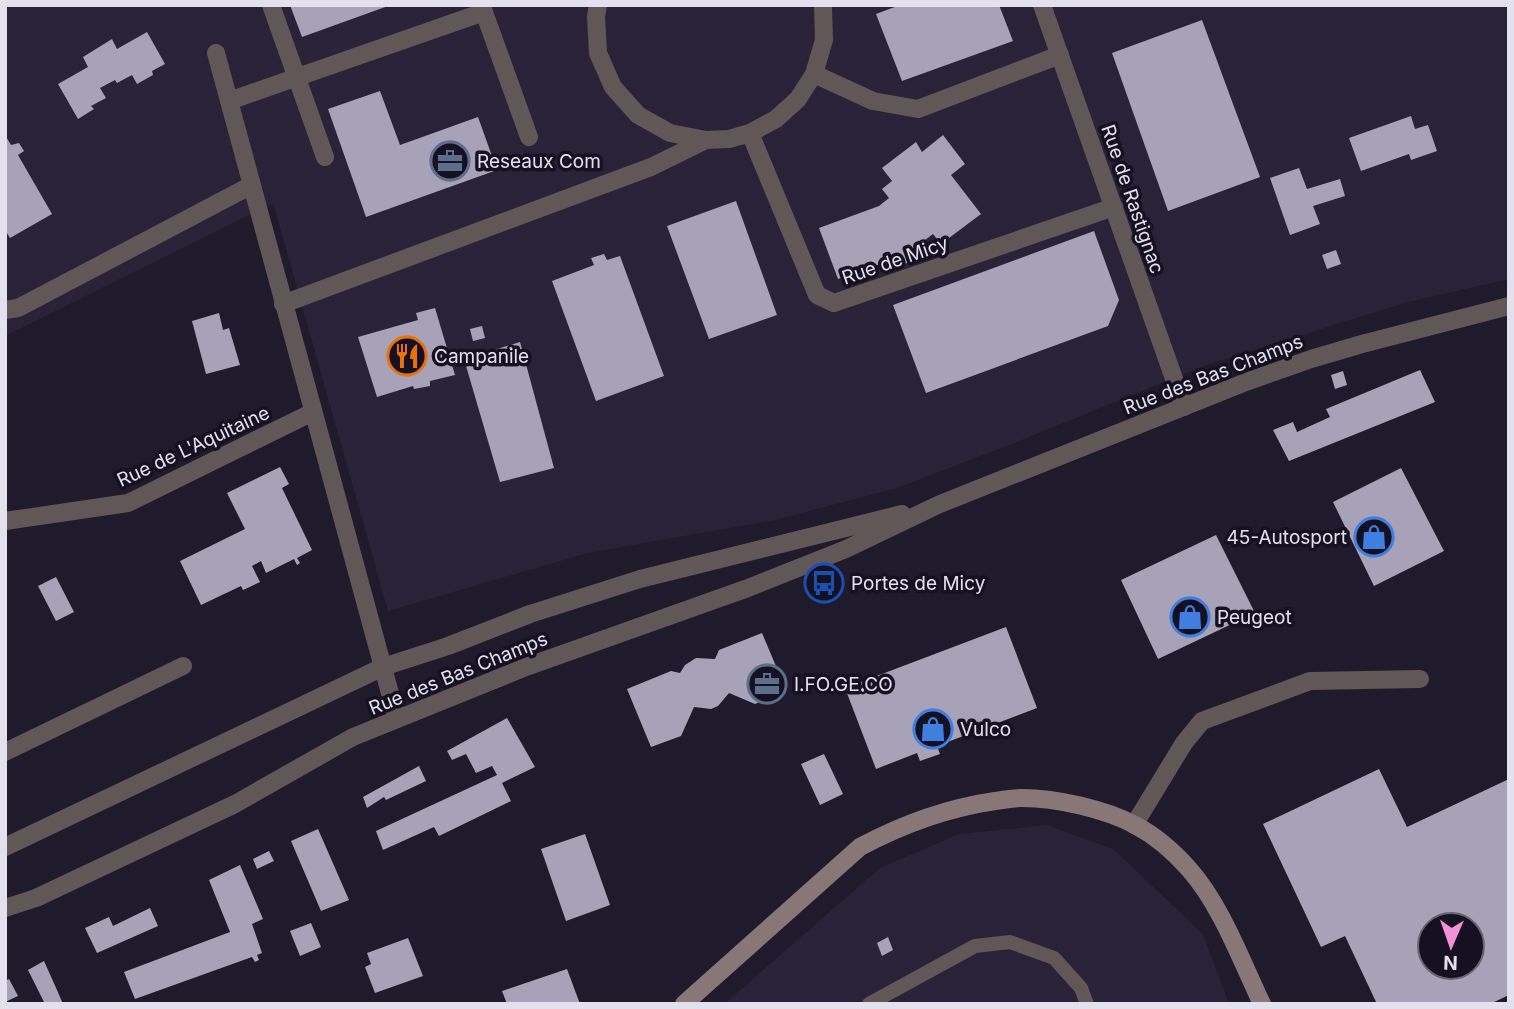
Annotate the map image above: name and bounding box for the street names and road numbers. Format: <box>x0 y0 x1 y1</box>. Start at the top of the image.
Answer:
street label: Rue de Rastignac <box>1096 122 1169 277</box>
street label: Rue de Micy <box>839 231 952 289</box>
street label: Rue des Bas Champs <box>1120 330 1306 419</box>
street label: Rue de L'Aquitaine <box>113 401 273 492</box>
street label: Rue des Bas Champs <box>366 627 551 720</box>

